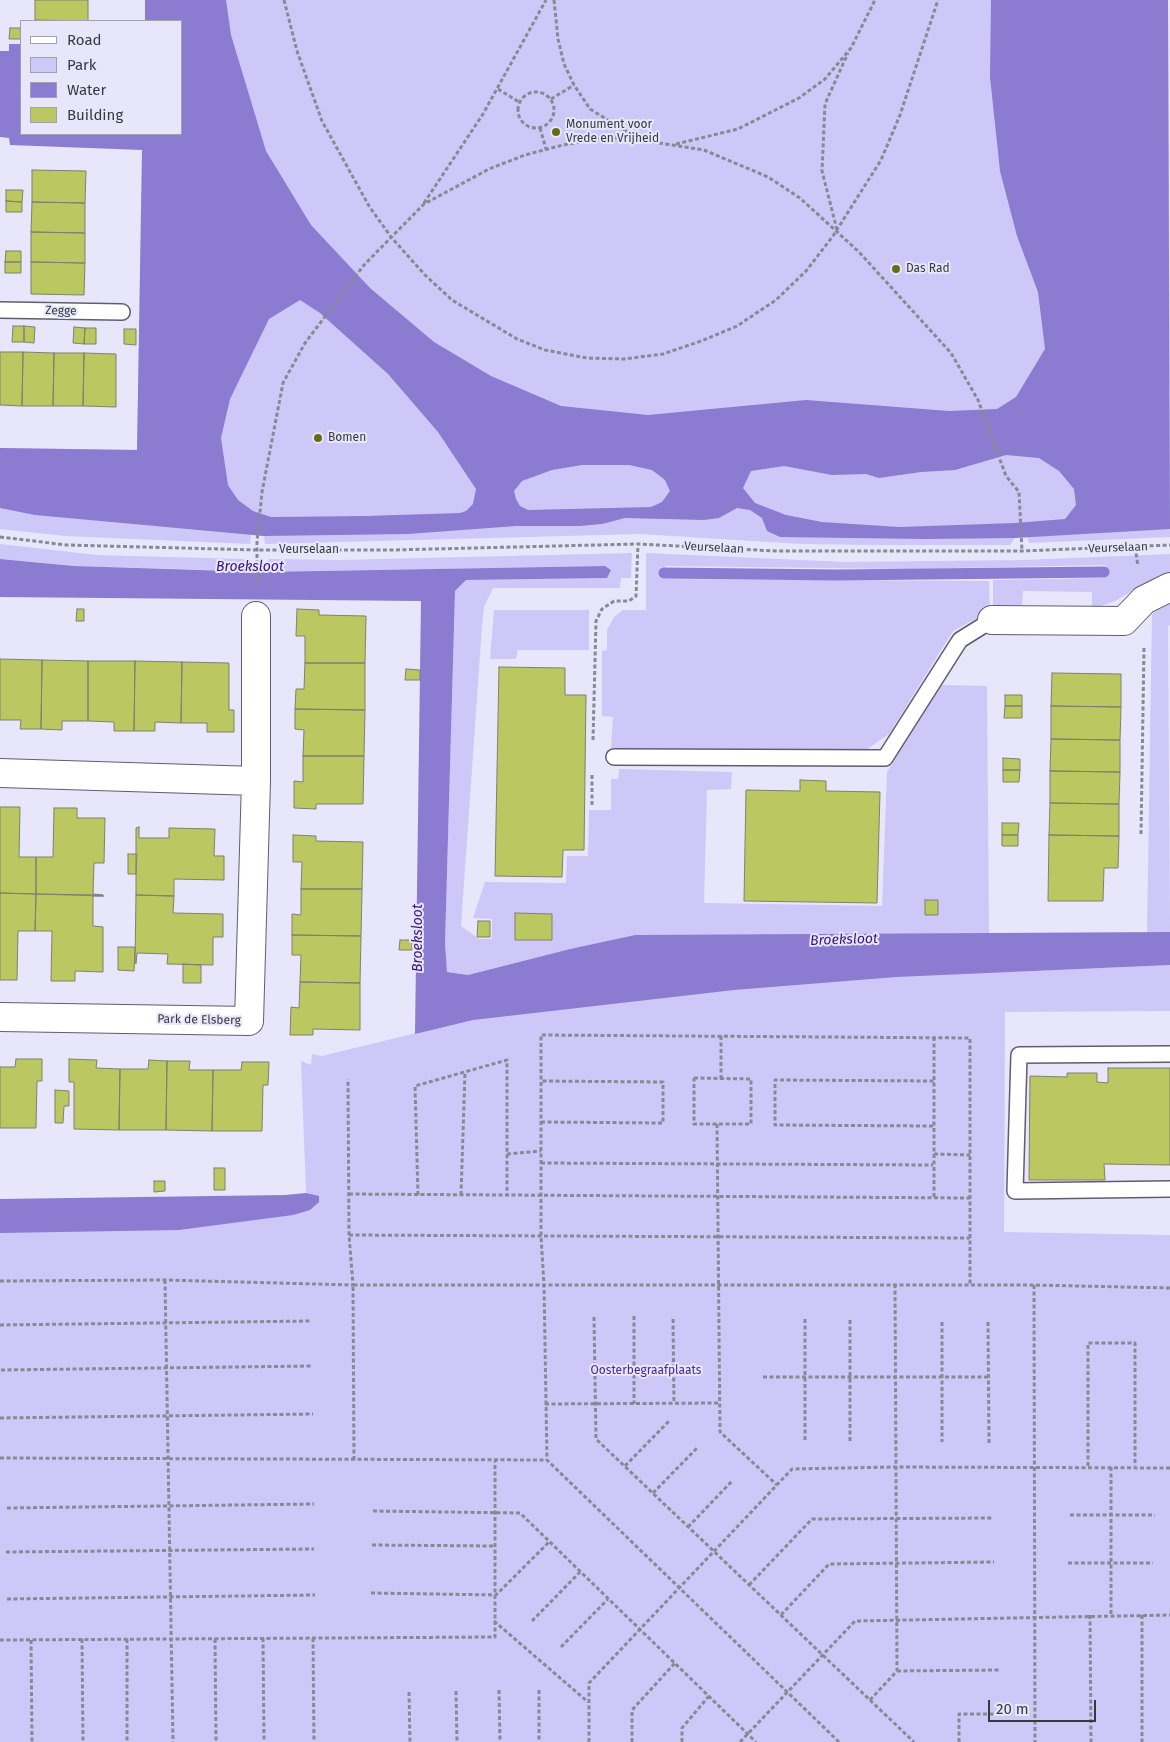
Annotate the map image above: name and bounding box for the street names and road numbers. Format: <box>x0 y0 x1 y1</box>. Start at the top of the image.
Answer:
street label: Zegge <box>45 304 77 318</box>
street label: Veurselaan <box>684 539 744 557</box>
street label: Veurselaan <box>1088 540 1148 556</box>
street label: Veurselaan <box>279 543 339 557</box>
street label: Park de Elsberg <box>157 1012 241 1028</box>

